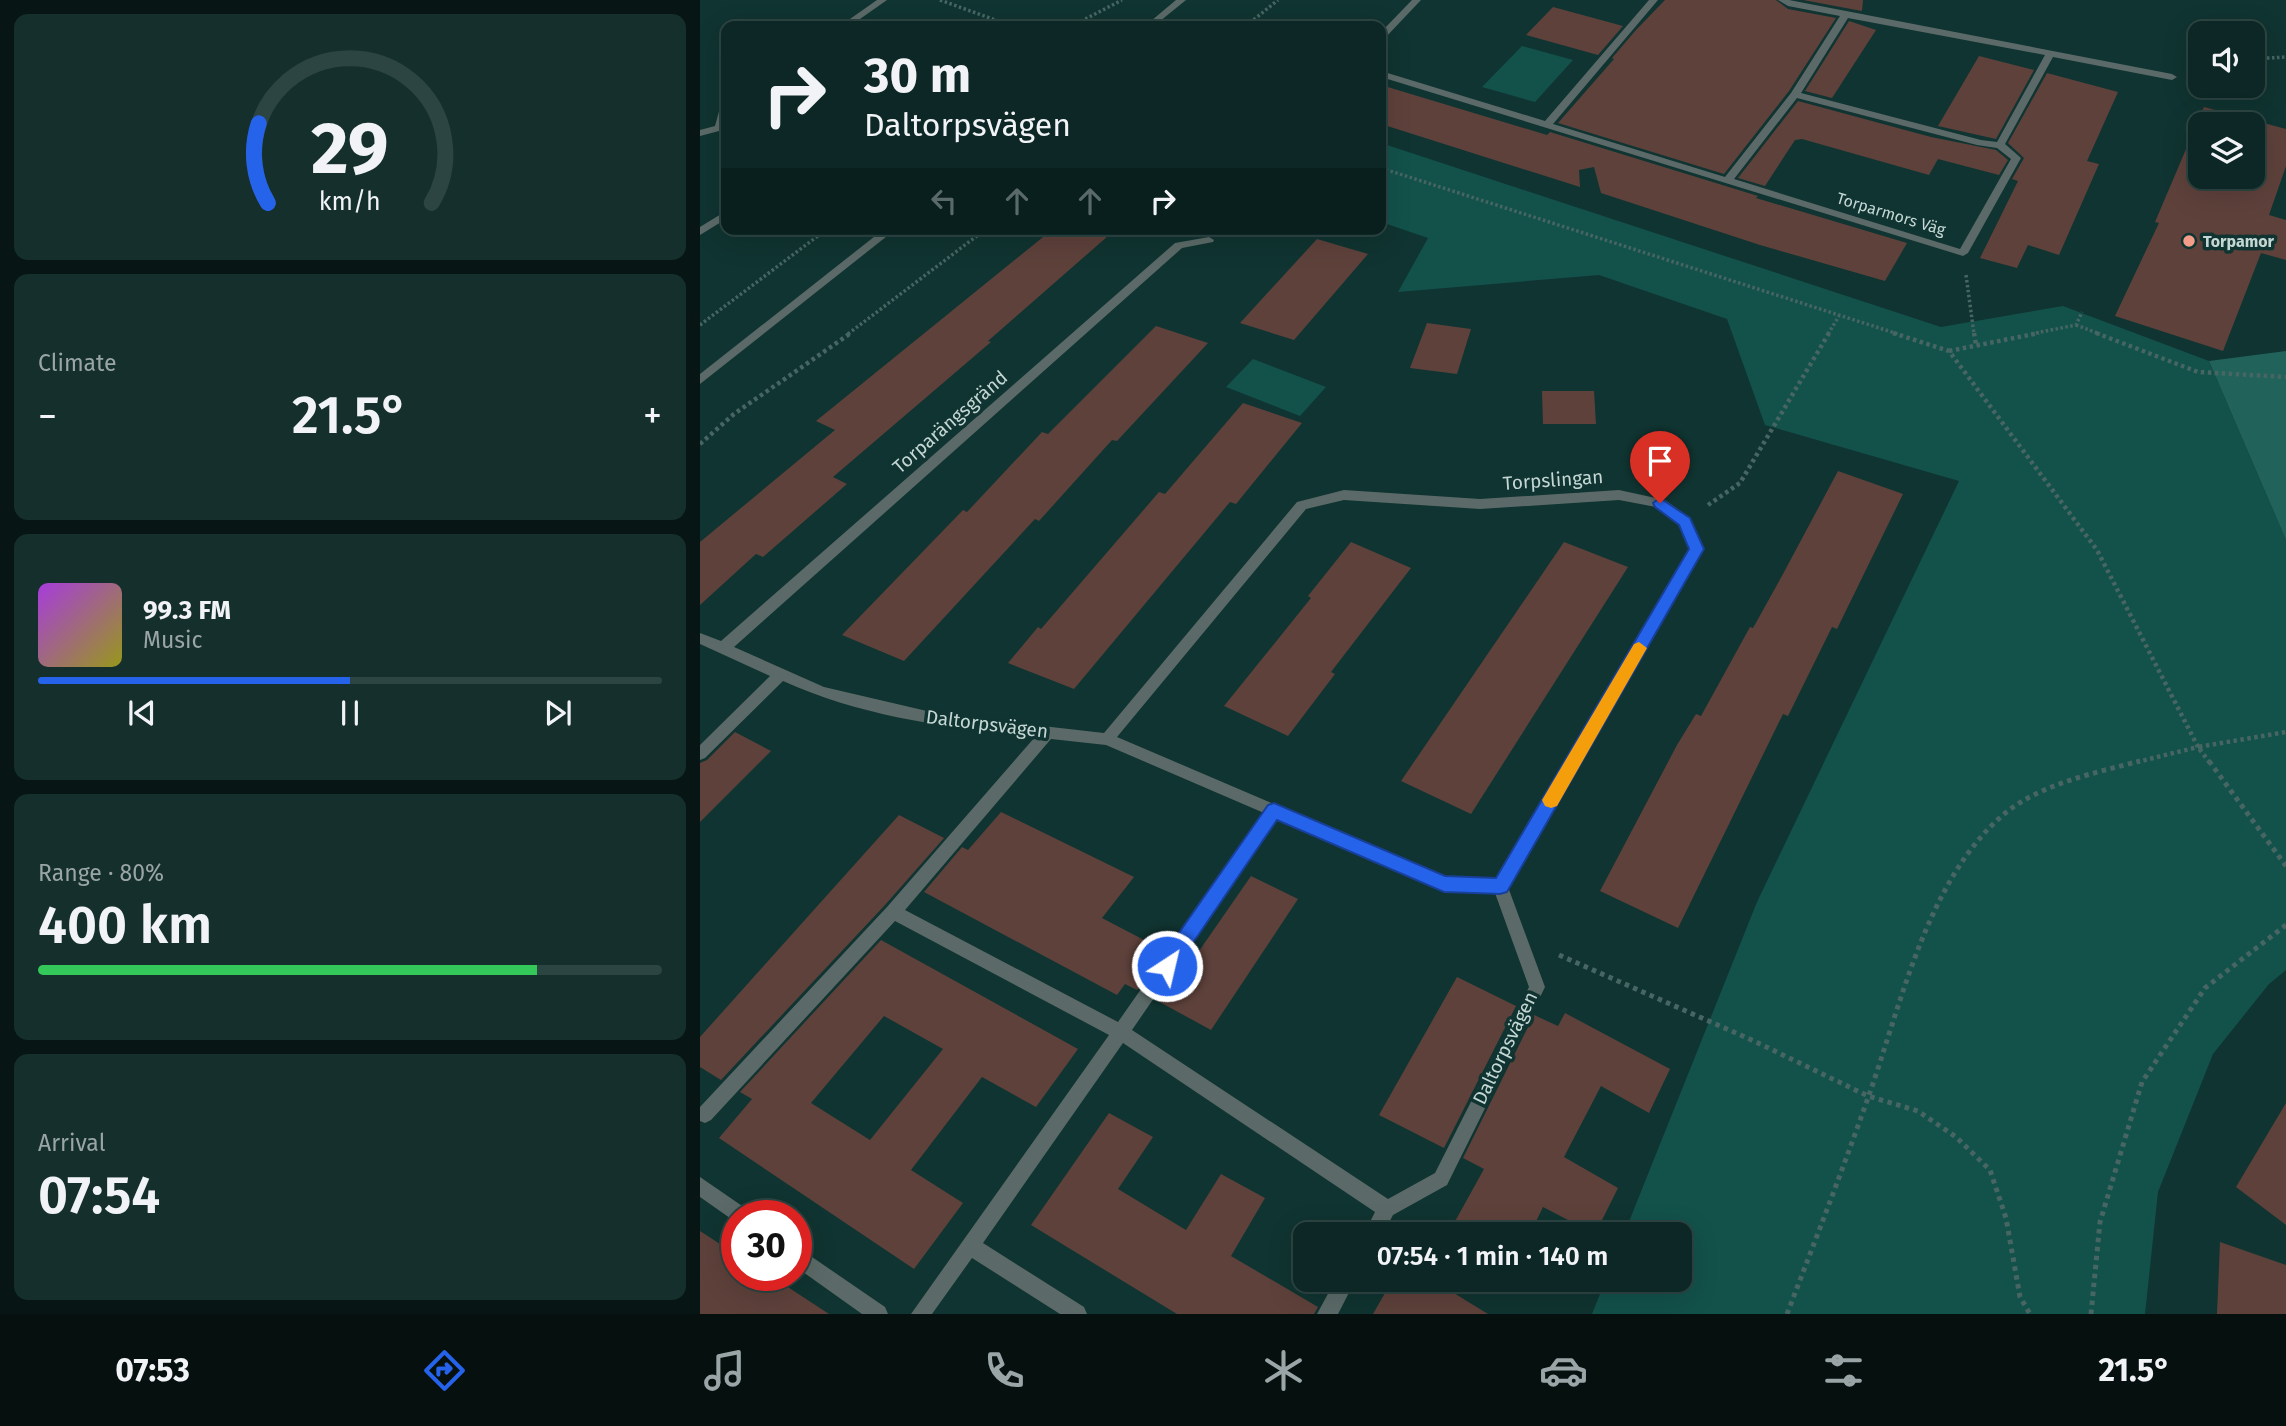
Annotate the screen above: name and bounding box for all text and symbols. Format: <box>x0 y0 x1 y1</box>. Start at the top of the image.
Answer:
map controls <box>2188 21 2265 189</box>
button: sound <box>2188 21 2265 98</box>
text: 30 m <box>864 46 971 105</box>
icon: right <box>749 49 840 140</box>
text: 29 <box>311 105 389 192</box>
text: Daltorpsvägen <box>864 106 1071 144</box>
button: layers <box>2188 112 2265 189</box>
icon: left <box>925 182 963 220</box>
icon: ahead <box>998 182 1036 220</box>
icon: ahead <box>1071 182 1109 220</box>
icon: right <box>1144 182 1182 220</box>
text: km/h <box>319 187 381 217</box>
street label: Torparmors Väg <box>1834 188 1948 240</box>
place label: Torpamor <box>2203 232 2275 251</box>
marker: Torpamor <box>2181 233 2197 249</box>
text: Climate <box>38 349 117 377</box>
street label: Torparängsgränd <box>888 366 1012 478</box>
text: 21.5° <box>292 384 408 447</box>
text: − <box>38 393 57 439</box>
text: + <box>643 393 662 439</box>
pin <box>1630 431 1690 503</box>
icon: arrive <box>1641 442 1679 480</box>
street label: Torpslingan <box>1502 465 1604 495</box>
text: 99.3 FM <box>143 595 231 626</box>
text: Music <box>143 626 203 654</box>
icon: previous <box>123 694 161 732</box>
icon: pause <box>331 694 369 732</box>
icon: next <box>539 694 577 732</box>
street label: Daltorpsvägen <box>925 705 1049 743</box>
text: Range · 80% <box>38 859 164 887</box>
text: 400 km <box>38 894 212 957</box>
position arrow <box>1130 929 1204 1003</box>
street label: Daltorpsvägen <box>1468 988 1542 1108</box>
text: Arrival <box>38 1129 105 1157</box>
text: 07:54 <box>38 1164 160 1227</box>
speed limit sign: 30 <box>721 1200 812 1291</box>
text: 07:54 · 1 min · 140 m <box>1377 1241 1608 1272</box>
icon: directions <box>420 1346 469 1395</box>
icon: music <box>700 1346 749 1395</box>
icon: phone <box>980 1346 1029 1395</box>
icon: climate <box>1259 1346 1308 1395</box>
icon: car <box>1539 1346 1588 1395</box>
icon: filters <box>1819 1346 1868 1395</box>
text: 07:53 <box>115 1351 190 1389</box>
text: 21.5° <box>2098 1351 2171 1389</box>

